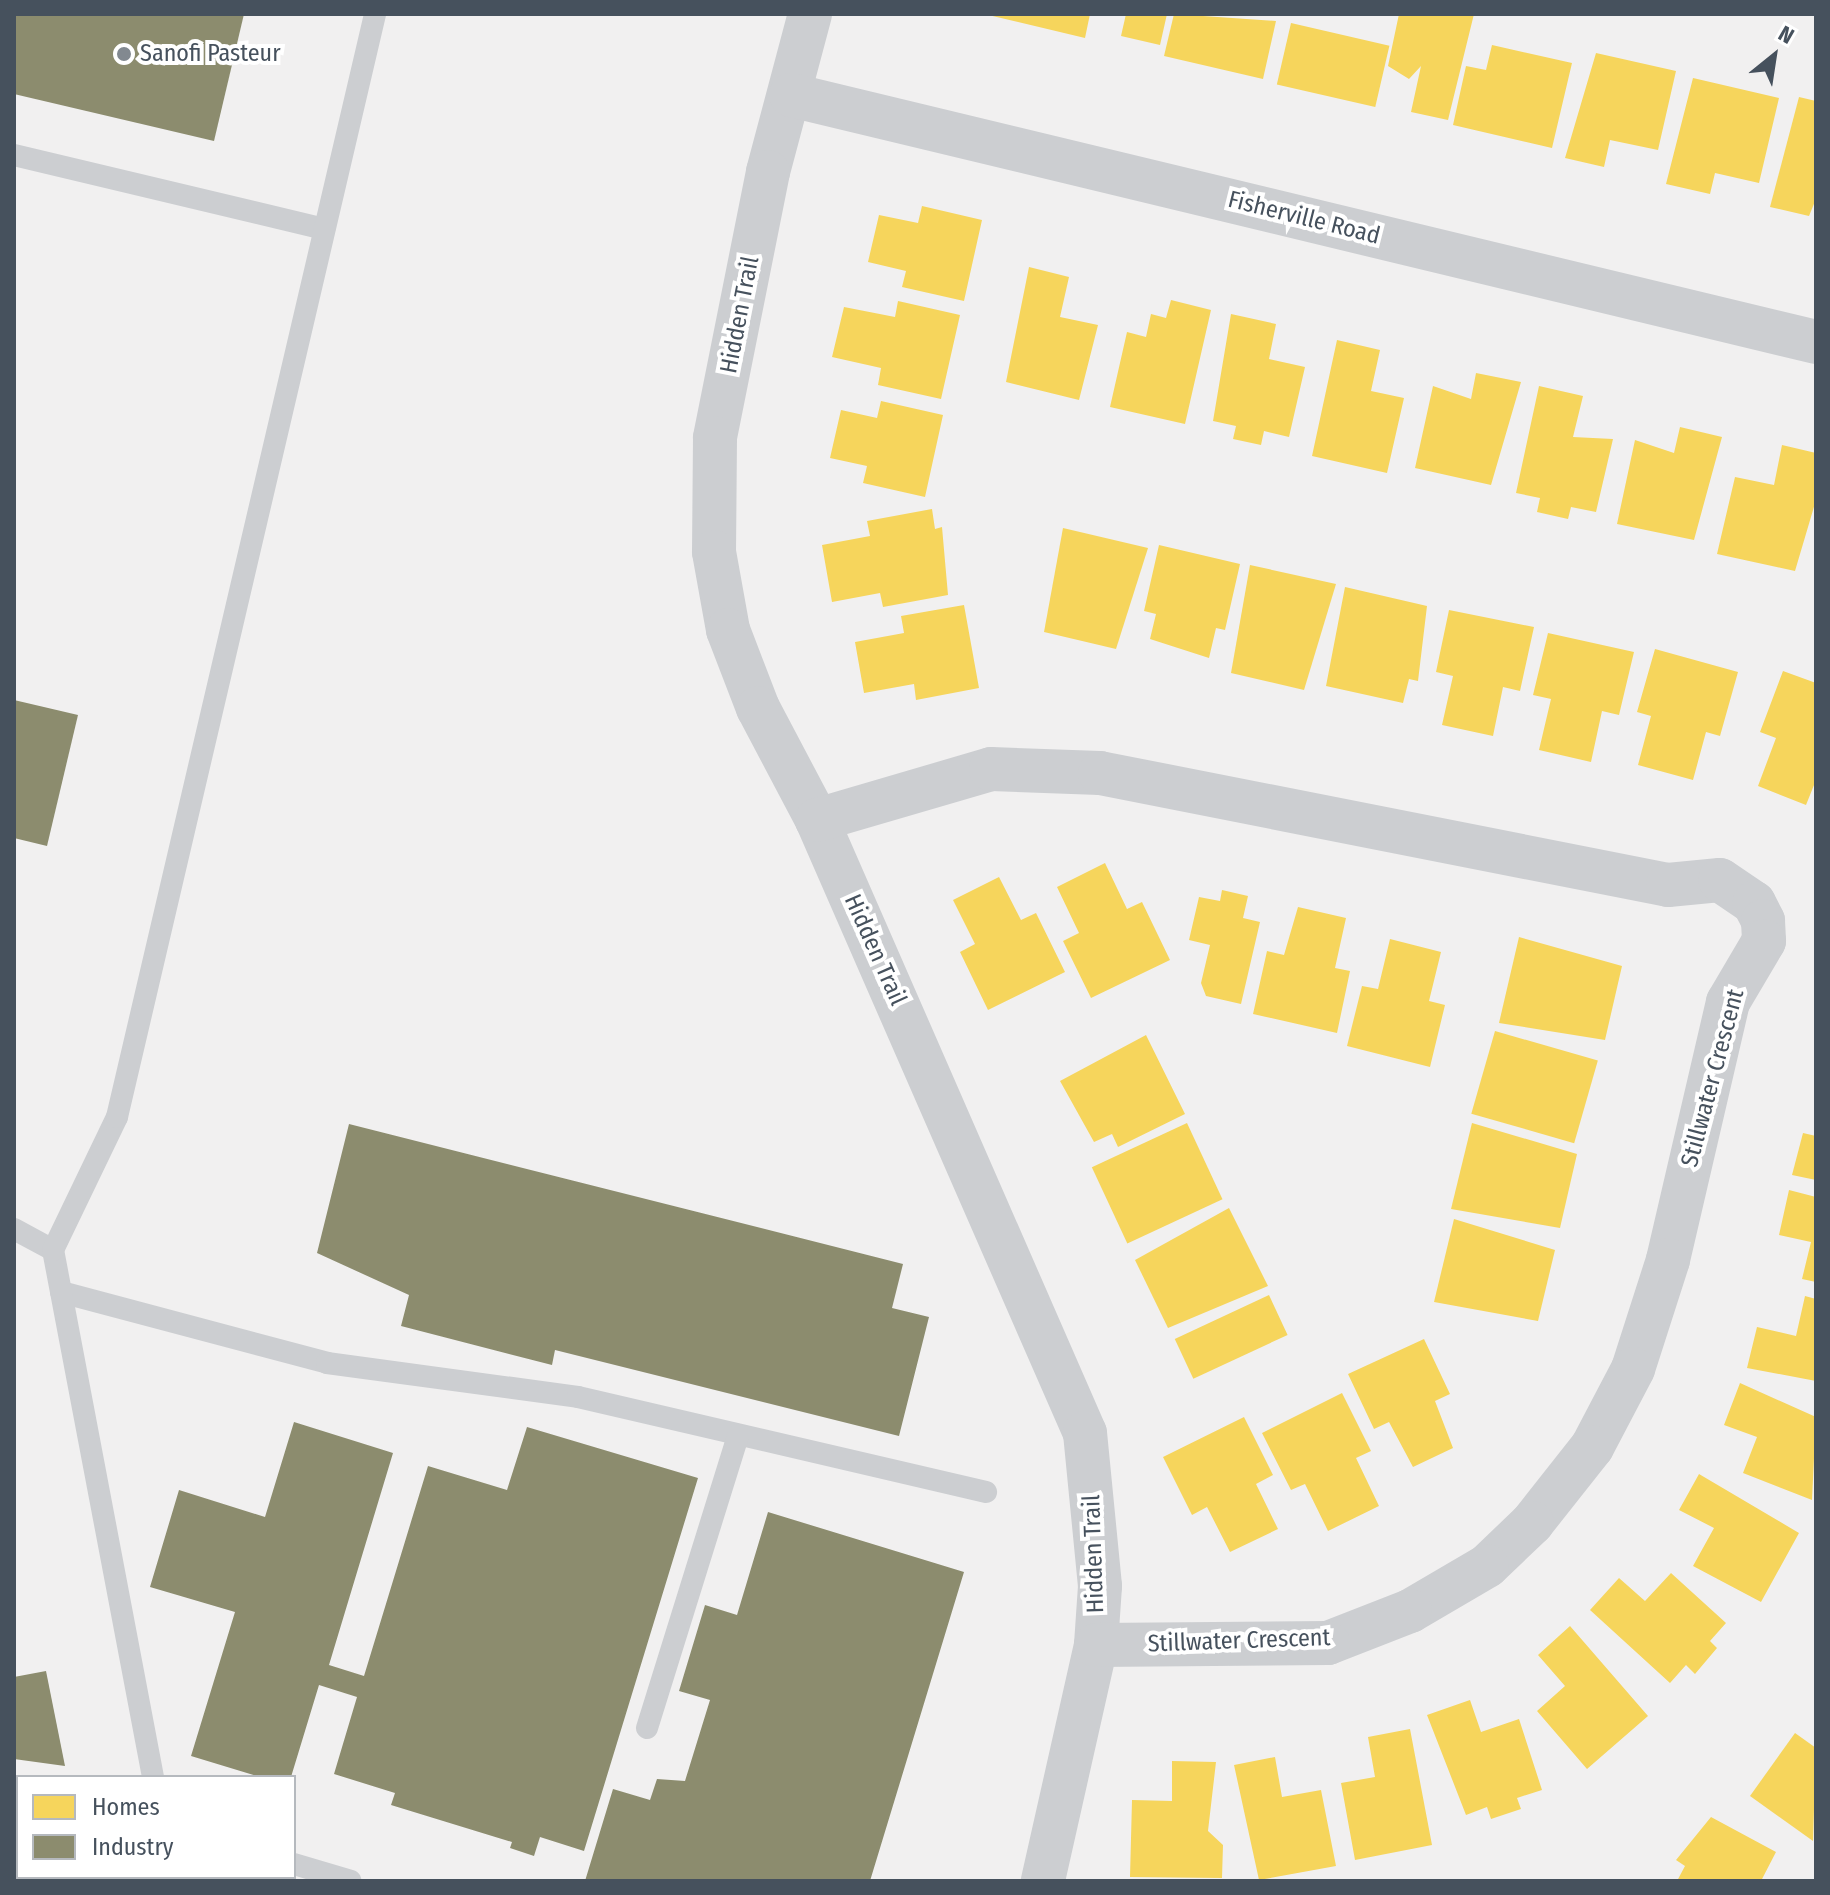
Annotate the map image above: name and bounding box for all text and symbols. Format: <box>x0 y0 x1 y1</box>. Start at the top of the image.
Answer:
north arrow <box>1734 16 1814 96</box>
text: N <box>1774 20 1799 50</box>
place label: Sanofi Pasteur <box>140 40 281 68</box>
marker: Sanofi Pasteur <box>115 45 133 63</box>
street label: Fisherville Road <box>1225 185 1383 251</box>
street label: Hidden Trail <box>715 254 765 376</box>
street label: Hidden Trail <box>838 890 912 1010</box>
street label: Stillwater Crescent <box>1675 986 1751 1170</box>
street label: Hidden Trail <box>1078 1494 1110 1614</box>
street label: Stillwater Crescent <box>1147 1623 1331 1659</box>
legend <box>16 1775 296 1879</box>
text: Homes <box>92 1793 160 1821</box>
text: Industry <box>92 1833 174 1861</box>

